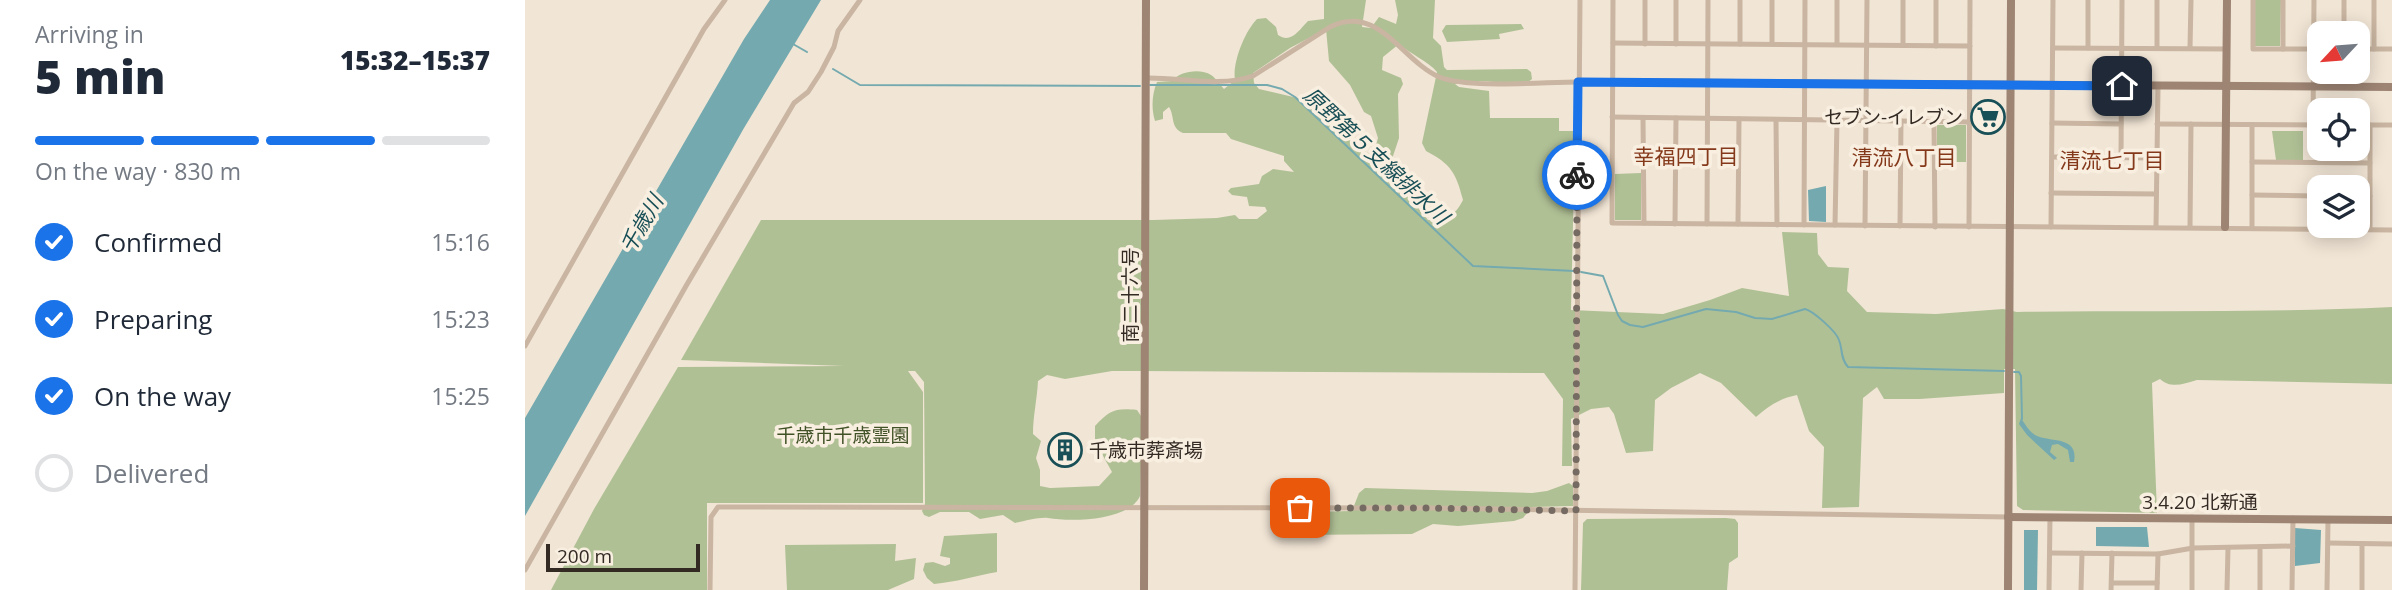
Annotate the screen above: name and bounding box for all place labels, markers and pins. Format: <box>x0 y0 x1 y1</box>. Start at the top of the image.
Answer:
pin <box>2092 56 2152 116</box>
supermarket icon: セブン-イレブン <box>1969 98 2007 136</box>
place label: セブン-イレブン <box>1824 104 1963 130</box>
building icon: 千歳市葬斎場 <box>1046 431 1084 469</box>
place label: 千歳市葬斎場 <box>1089 437 1203 463</box>
pin <box>1270 478 1330 538</box>

